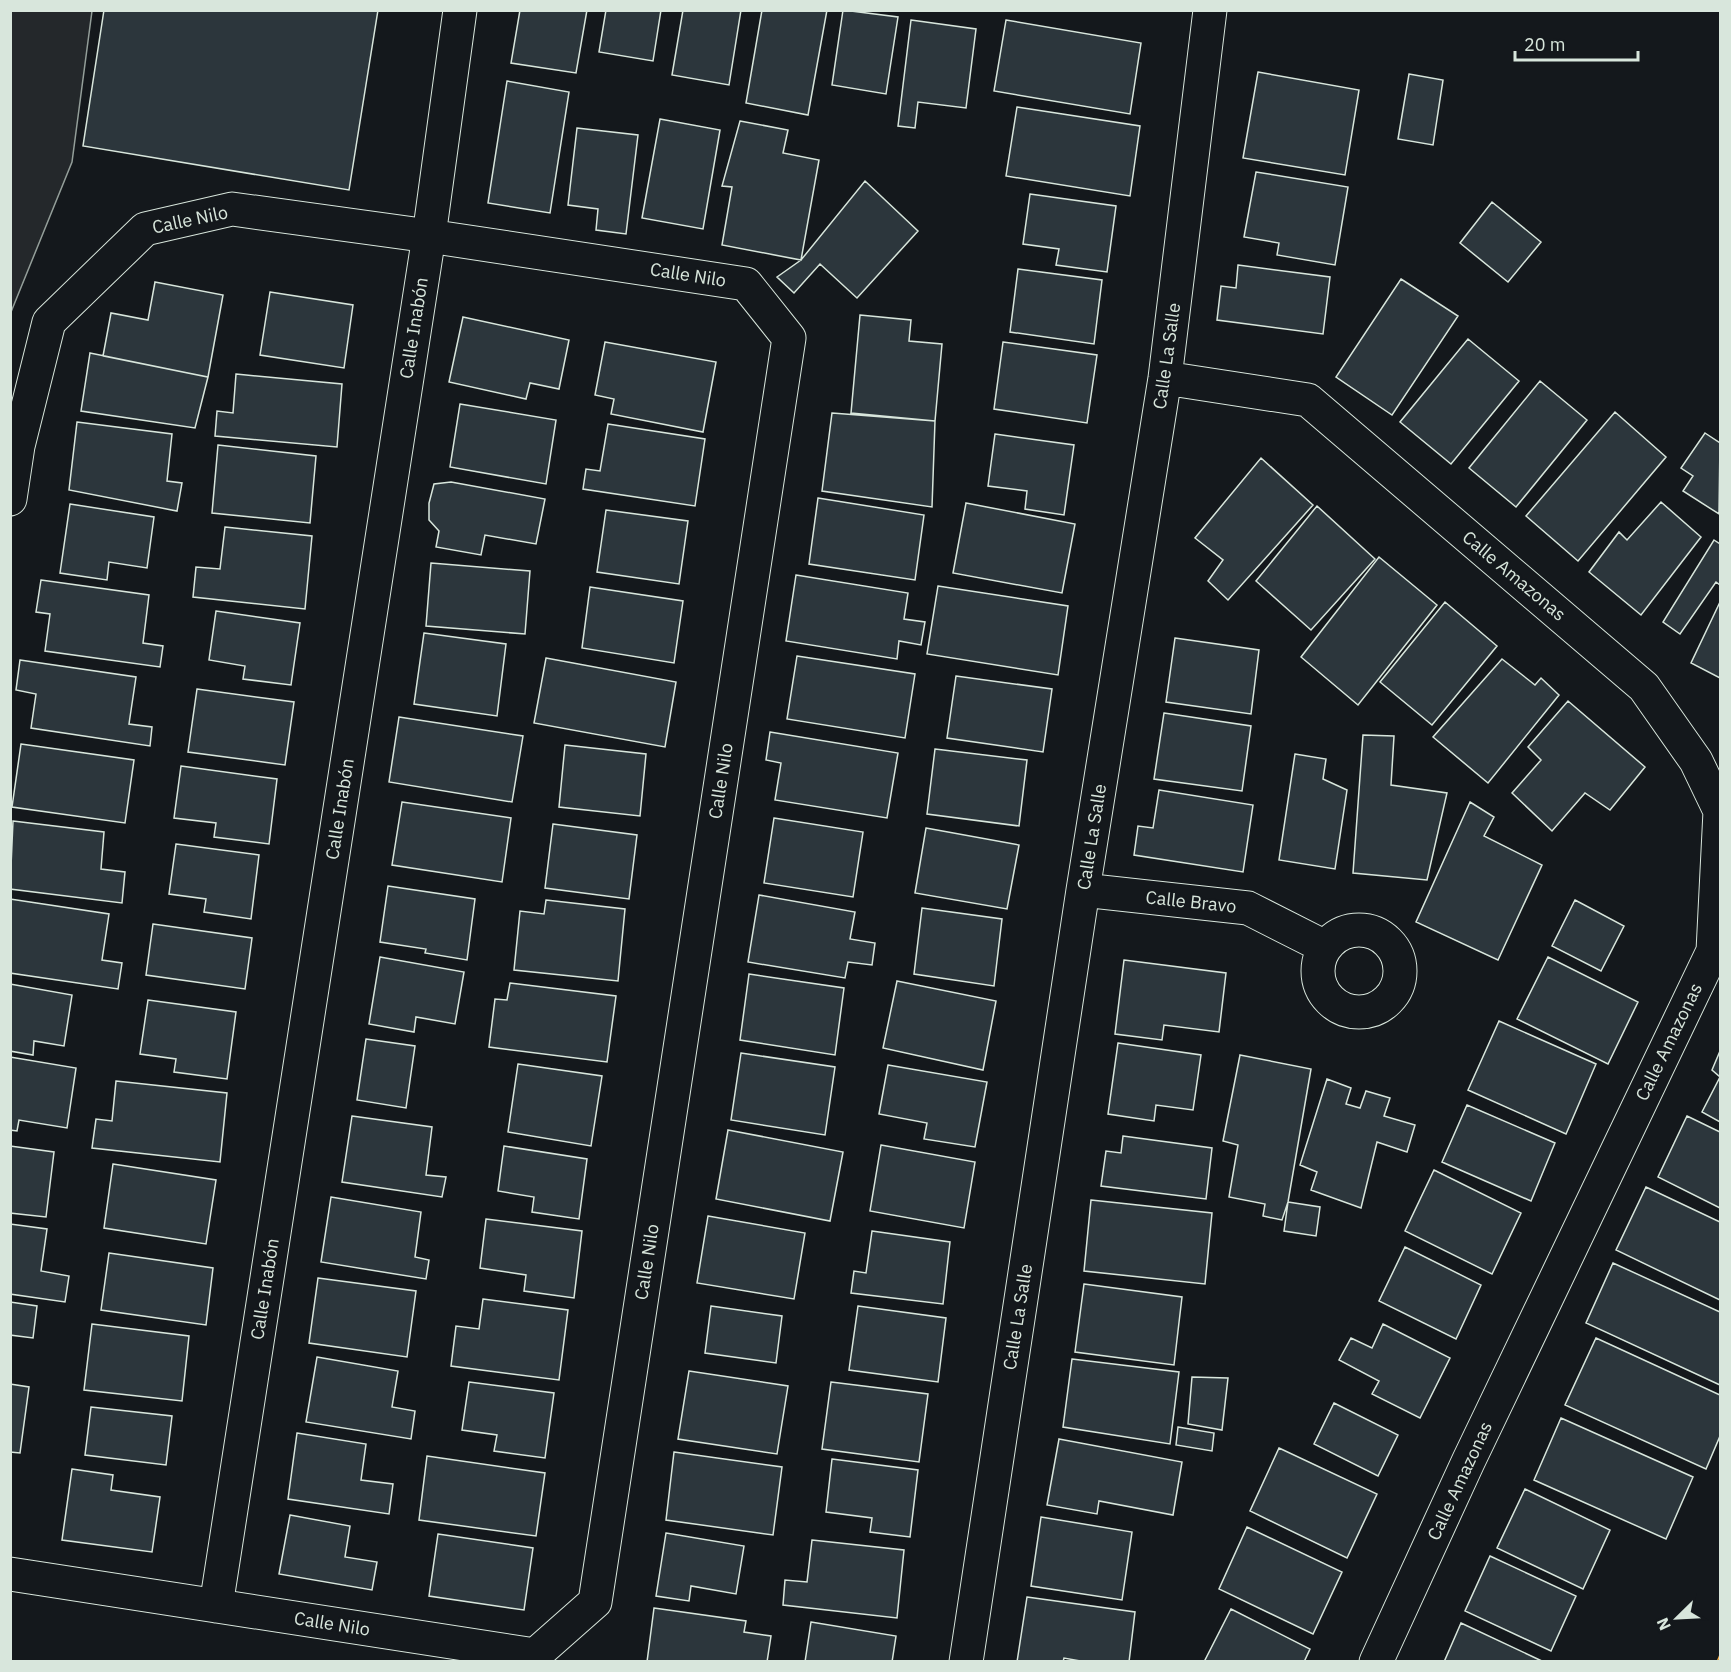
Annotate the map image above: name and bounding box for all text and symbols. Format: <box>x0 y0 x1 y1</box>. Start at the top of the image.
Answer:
scale bar <box>1515 24 1638 62</box>
text: 20 m <box>1524 33 1566 56</box>
street label: Calle Nilo <box>150 200 230 239</box>
street label: Calle Nilo <box>648 257 728 292</box>
street label: Calle Inabón <box>394 276 433 380</box>
street label: Calle La Salle <box>1148 301 1185 411</box>
street label: Calle Amazonas <box>1458 526 1571 626</box>
street label: Calle Nilo <box>703 741 738 821</box>
street label: Calle Inabón <box>320 757 359 861</box>
street label: Calle La Salle <box>1072 782 1111 892</box>
street label: Calle Bravo <box>1145 885 1238 918</box>
street label: Calle Amazonas <box>1630 979 1707 1104</box>
street label: Calle Nilo <box>629 1222 664 1302</box>
street label: Calle Inabón <box>245 1237 284 1341</box>
street label: Calle La Salle <box>998 1262 1037 1372</box>
street label: Calle Amazonas <box>1422 1418 1497 1544</box>
north arrow <box>1647 1588 1707 1648</box>
street label: Calle Nilo <box>292 1606 372 1641</box>
text: N <box>1652 1615 1675 1633</box>

